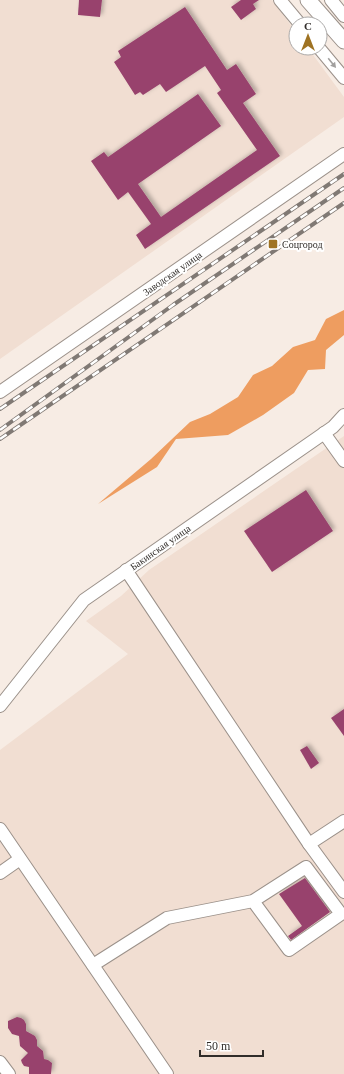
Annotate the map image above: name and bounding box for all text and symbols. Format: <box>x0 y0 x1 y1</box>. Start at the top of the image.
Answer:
north arrow <box>288 16 328 56</box>
text: С <box>304 20 312 32</box>
one-way arrow <box>327 58 336 69</box>
marker: Соцгород <box>267 238 279 250</box>
place label: Соцгород <box>282 239 323 250</box>
street label: Заводская улица <box>141 249 204 298</box>
street label: Бакинская улица <box>128 522 193 572</box>
scale bar <box>200 1032 263 1058</box>
text: 50 m <box>206 1039 231 1053</box>

